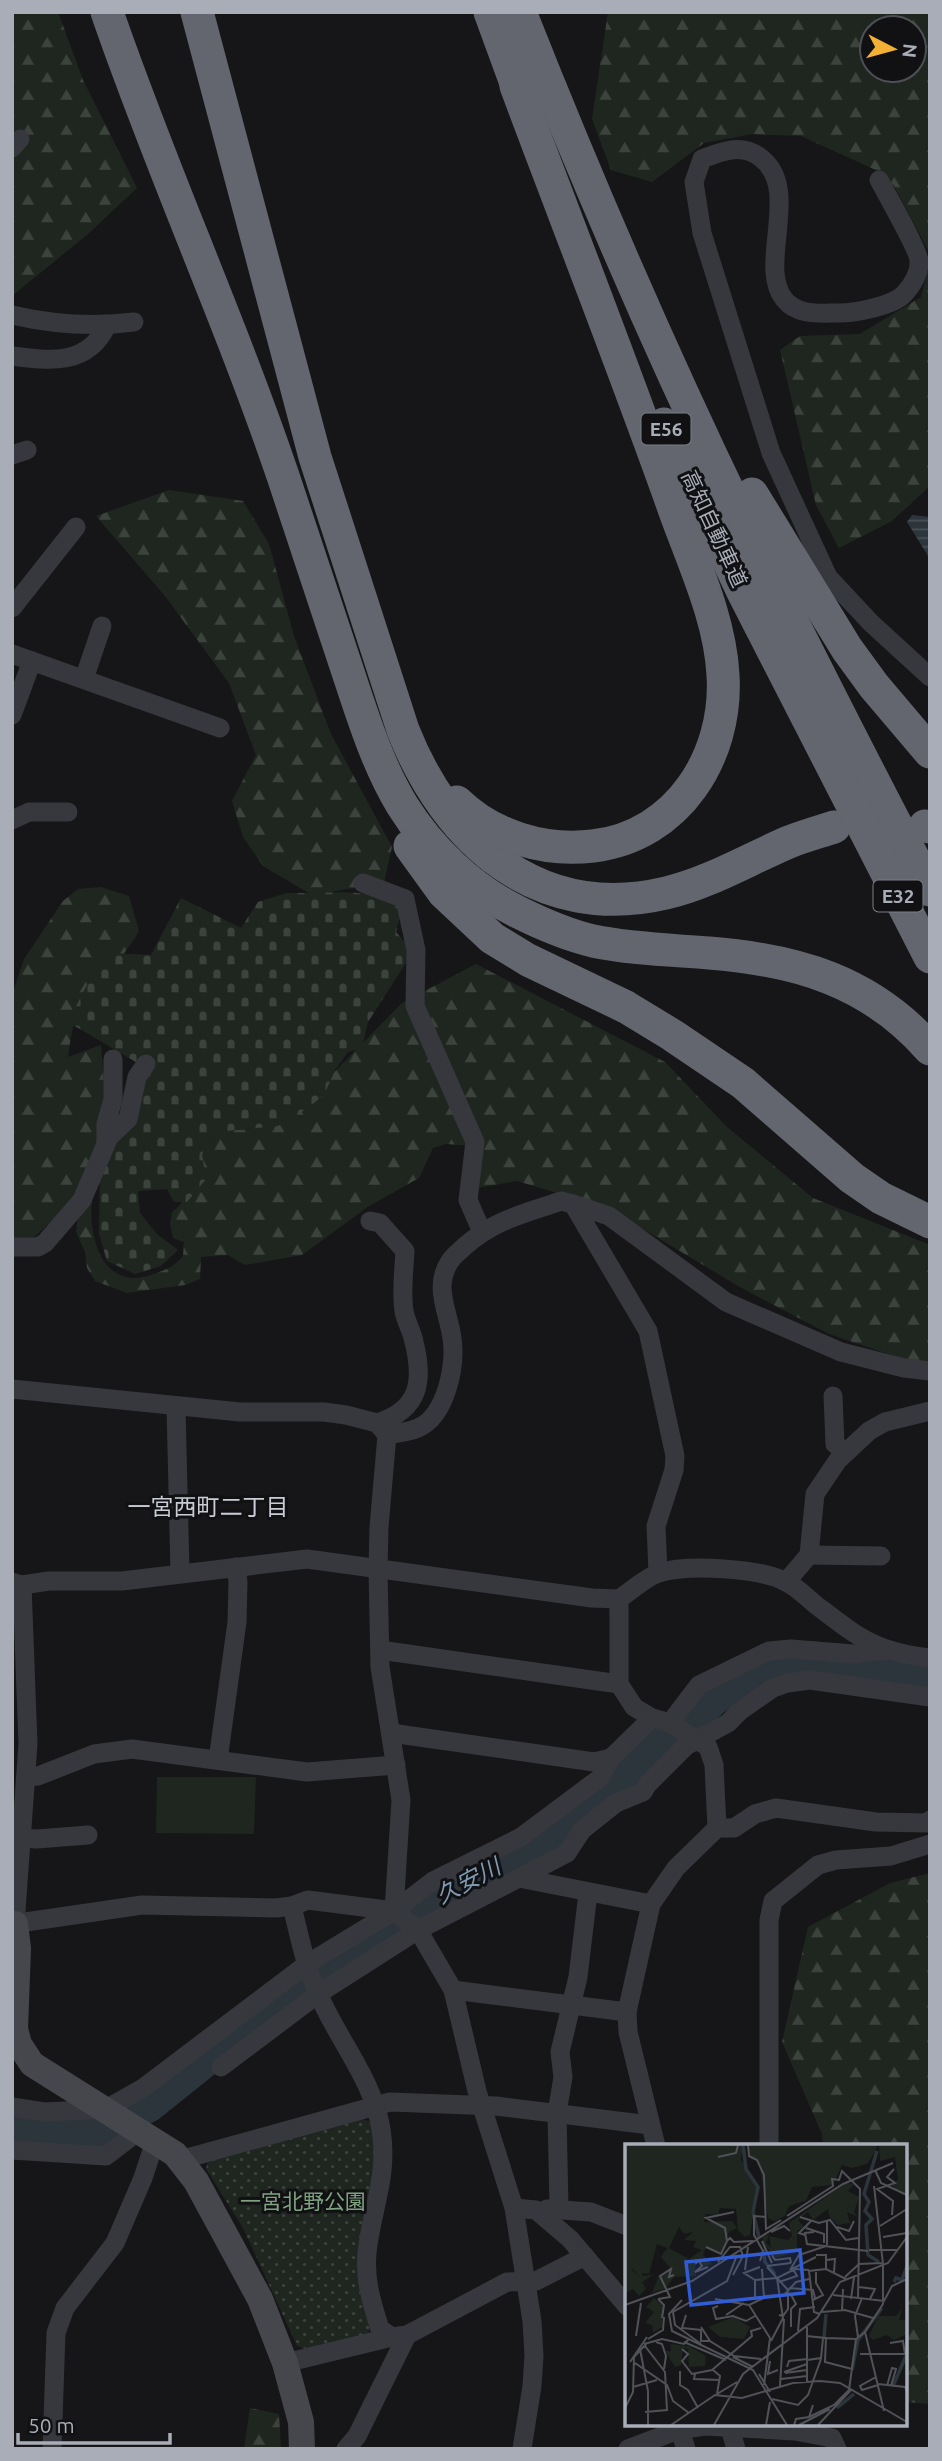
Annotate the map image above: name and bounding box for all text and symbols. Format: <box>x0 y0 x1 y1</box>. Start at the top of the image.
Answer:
north arrow <box>858 14 928 84</box>
text: N <box>898 43 922 59</box>
road number: E56 <box>642 414 690 444</box>
street label: 高知自動車道 <box>677 466 752 591</box>
road number: E32 <box>874 880 922 912</box>
district label: 一宮西町二丁目 <box>128 1494 289 1519</box>
water label: 久安川 <box>431 1852 507 1908</box>
inset map <box>625 2144 907 2426</box>
park label: 一宮北野公園 <box>240 2189 366 2213</box>
scale bar <box>18 2402 170 2446</box>
text: 50 m <box>28 2413 75 2437</box>

